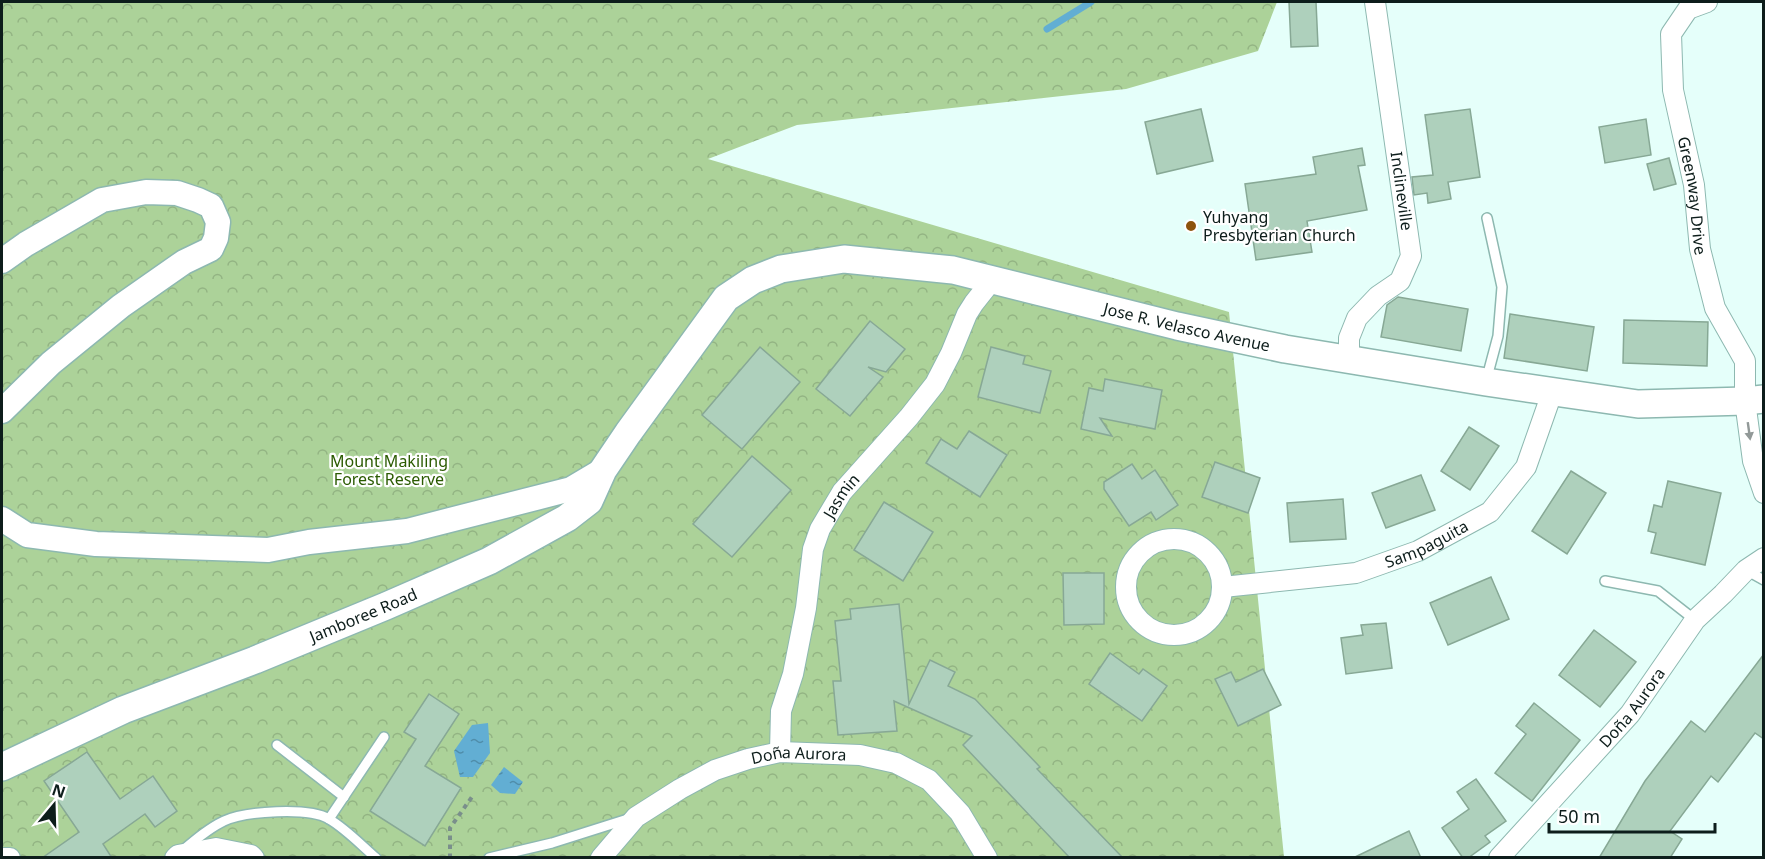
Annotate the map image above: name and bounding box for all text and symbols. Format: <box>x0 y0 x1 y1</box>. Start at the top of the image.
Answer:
street label: Greenway Drive <box>1673 134 1712 257</box>
street label: Inclineville <box>1386 150 1418 232</box>
place label: Yuhyang Presbyterian Church <box>1203 206 1356 246</box>
marker: Yuhyang Presbyterian Church <box>1184 219 1198 233</box>
street label: Jose R. Velasco Avenue <box>1099 297 1272 357</box>
one-way arrow <box>1744 422 1753 441</box>
park label: Mount Makiling Forest Reserve <box>330 450 448 490</box>
street label: Jasmin <box>817 469 864 524</box>
street label: Sampaguita <box>1382 515 1472 573</box>
street label: Jamboree Road <box>304 583 420 648</box>
street label: Doña Aurora <box>1594 663 1670 752</box>
street label: Doña Aurora <box>749 741 847 769</box>
north arrow <box>24 775 84 835</box>
text: N <box>49 778 69 803</box>
scale bar <box>1549 796 1716 834</box>
text: 50 m <box>1558 804 1600 828</box>

